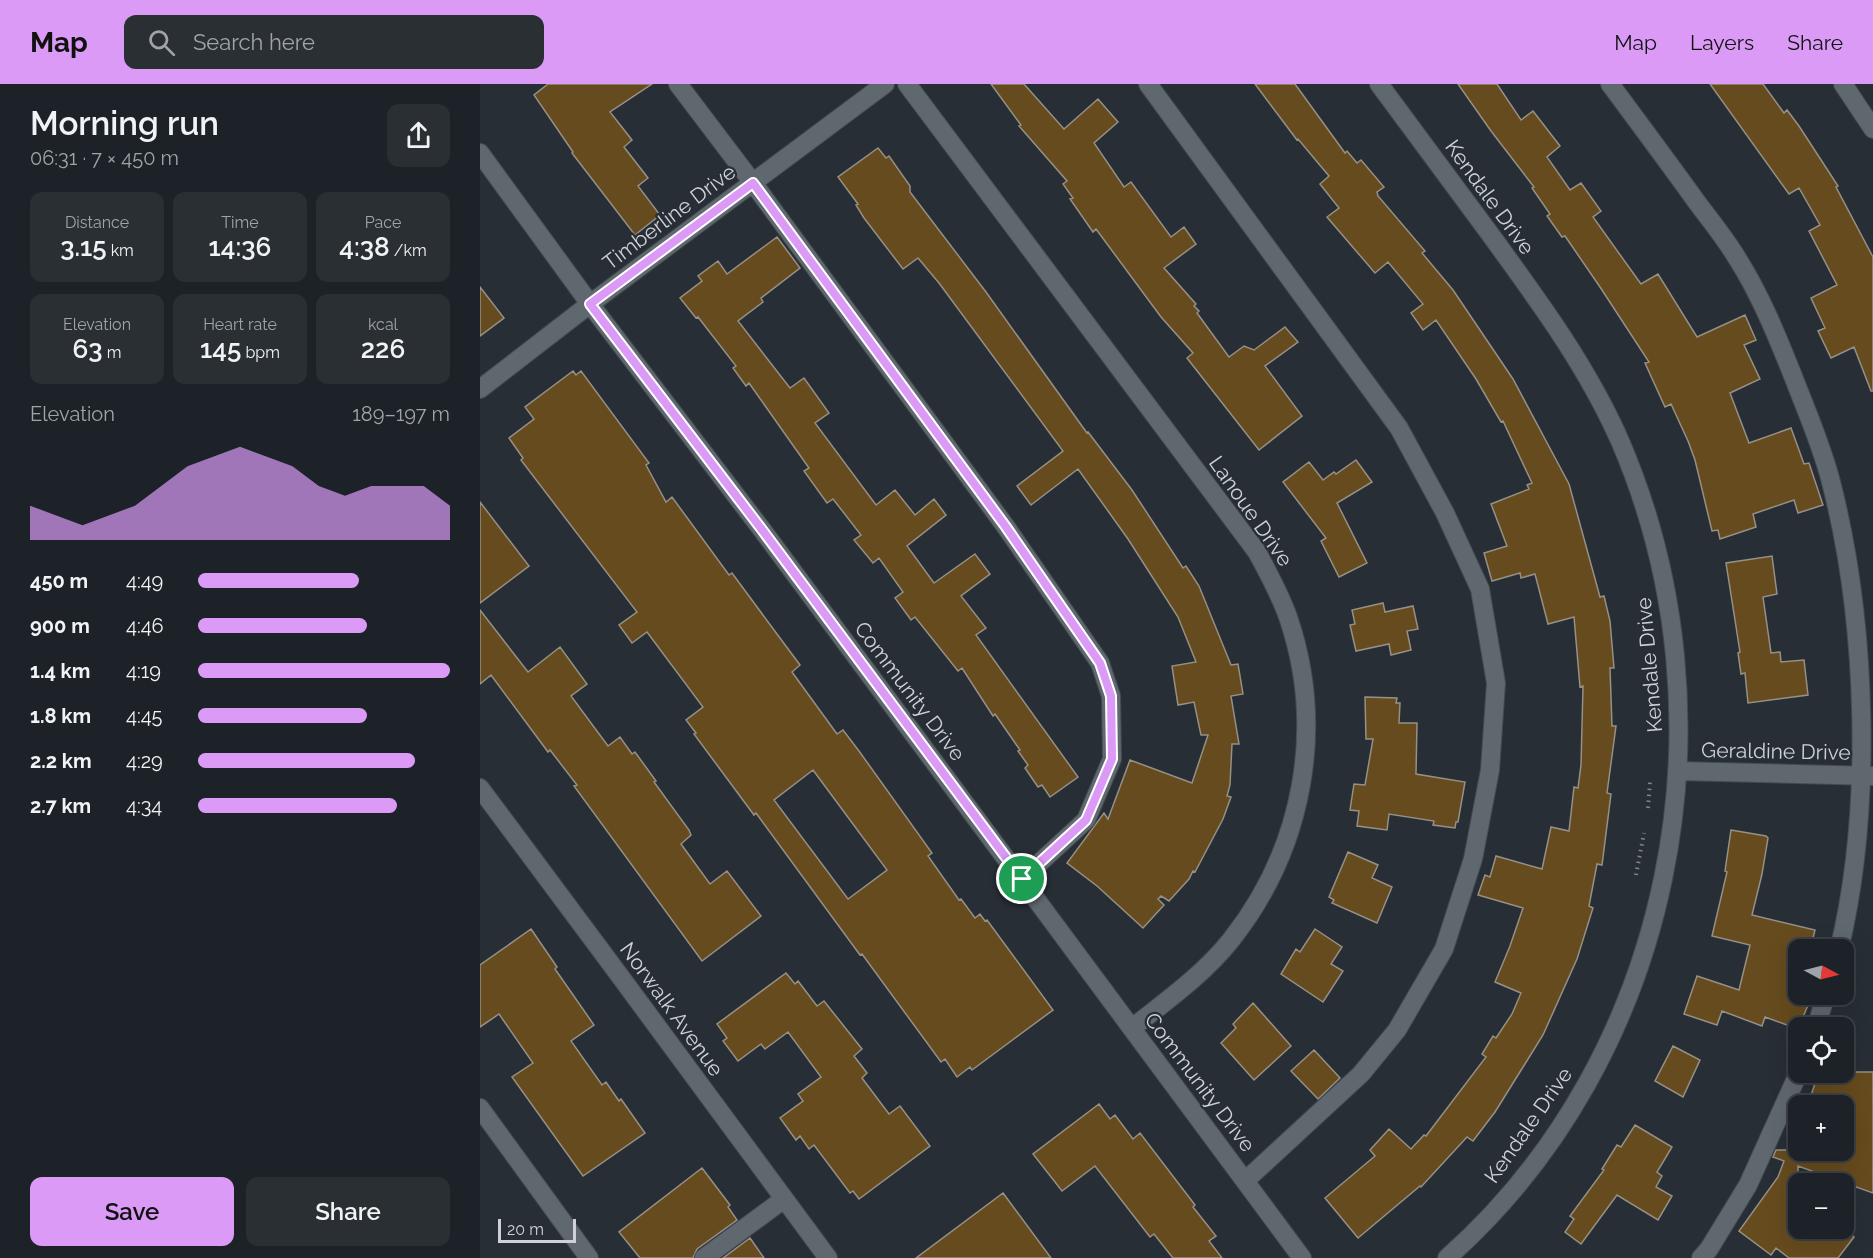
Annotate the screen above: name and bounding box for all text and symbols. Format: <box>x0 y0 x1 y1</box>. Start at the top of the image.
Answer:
search box <box>124 15 544 69</box>
text: Map <box>30 26 88 59</box>
icon: search <box>145 26 178 59</box>
text: Search here <box>193 29 315 55</box>
text: Map <box>1614 30 1657 55</box>
text: Layers <box>1690 30 1754 55</box>
text: Share <box>1787 30 1843 55</box>
text: Morning run <box>30 104 219 143</box>
button: share <box>387 104 450 167</box>
street label: Kendale Drive <box>1440 135 1540 259</box>
text: 06:31 · 7 × 450 m <box>30 146 179 170</box>
street label: Timberline Drive <box>598 159 740 275</box>
text: Distance <box>65 213 129 232</box>
text: Time <box>221 213 259 232</box>
text: Pace <box>365 213 401 232</box>
text: 3.15 <box>60 232 107 262</box>
text: 14:36 <box>209 232 271 262</box>
text: 4:38 <box>339 232 390 262</box>
text: km <box>107 241 134 260</box>
text: /km <box>390 241 427 260</box>
text: Elevation <box>63 315 131 334</box>
text: Heart rate <box>203 315 277 334</box>
text: kcal <box>368 315 398 334</box>
text: 63 <box>73 334 103 364</box>
text: 145 <box>200 334 241 364</box>
text: 226 <box>361 334 405 364</box>
text: m <box>103 343 121 362</box>
text: bpm <box>241 343 280 362</box>
text: Elevation <box>30 402 115 426</box>
text: 189–197 m <box>352 402 450 426</box>
street label: Lanoue Drive <box>1204 451 1298 571</box>
text: 450 m <box>30 569 88 593</box>
text: 4:49 <box>126 569 163 593</box>
street label: Kendale Drive <box>1631 596 1667 734</box>
text: 900 m <box>30 614 90 638</box>
text: 4:46 <box>126 614 164 638</box>
street label: Community Drive <box>849 616 971 766</box>
text: 1.4 km <box>30 659 90 683</box>
text: 4:19 <box>126 659 161 683</box>
text: 1.8 km <box>30 704 91 728</box>
text: 4:45 <box>126 704 163 728</box>
street label: Geraldine Drive <box>1701 737 1851 765</box>
text: 2.2 km <box>30 749 92 773</box>
text: 4:29 <box>126 749 163 773</box>
text: 2.7 km <box>30 794 91 818</box>
text: 4:34 <box>126 794 162 818</box>
pin <box>996 853 1047 904</box>
icon: arrive <box>1005 862 1038 895</box>
street label: Norwalk Avenue <box>615 937 729 1081</box>
north arrow <box>1788 939 1854 1005</box>
map controls <box>1788 939 1854 1239</box>
street label: Community Drive <box>1139 1007 1261 1157</box>
button: locate <box>1788 1017 1854 1083</box>
street label: Kendale Drive <box>1479 1062 1577 1188</box>
button: + <box>1788 1095 1854 1161</box>
button: − <box>1788 1173 1854 1239</box>
button: Save <box>30 1177 234 1246</box>
button: Share <box>246 1177 450 1246</box>
scale bar <box>498 1216 576 1244</box>
text: 20 m <box>507 1220 544 1239</box>

